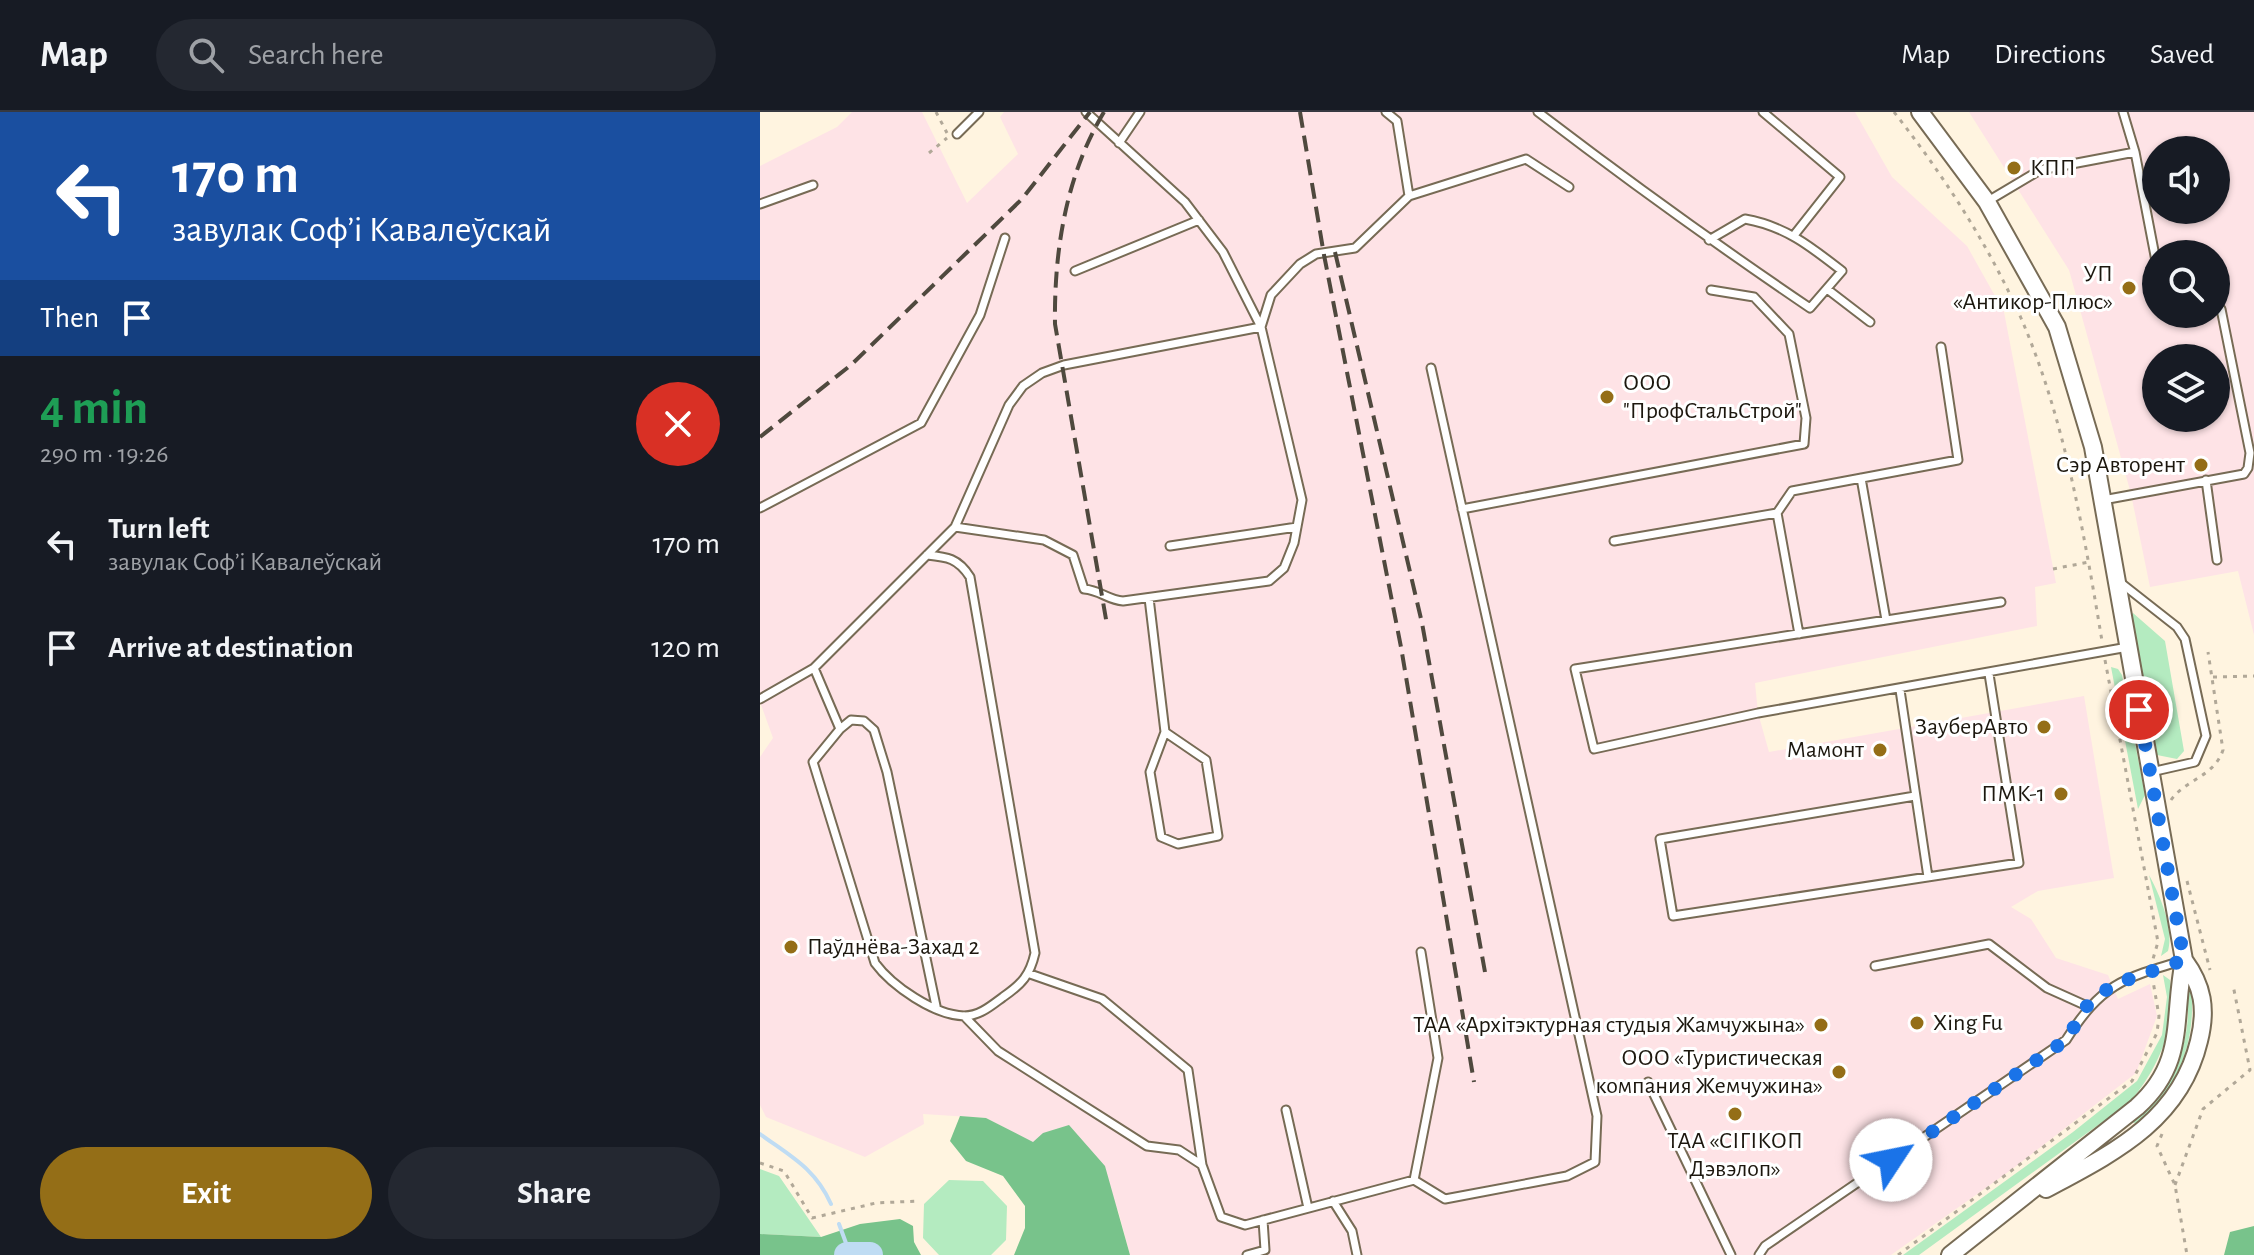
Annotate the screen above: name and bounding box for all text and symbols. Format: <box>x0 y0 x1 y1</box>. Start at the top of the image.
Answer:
search box <box>156 19 716 91</box>
icon: search <box>184 33 228 77</box>
text: Map <box>40 36 108 74</box>
text: Search here <box>248 40 384 70</box>
text: Map <box>1901 41 1950 69</box>
text: Directions <box>1994 41 2106 69</box>
text: Saved <box>2150 41 2214 69</box>
map controls <box>2142 136 2230 432</box>
button: sound <box>2142 136 2230 224</box>
icon: left <box>40 144 144 248</box>
text: 170 m <box>172 147 299 203</box>
place label: КПП <box>2030 156 2076 180</box>
marker: КПП <box>2005 159 2023 177</box>
text: завулак Софʼі Кавалеўскай <box>172 212 552 248</box>
button: search <box>2142 240 2230 328</box>
place label: УП «Антикор-Плюс» <box>1953 262 2113 314</box>
marker: УП «Антикор-Плюс» <box>2120 279 2138 297</box>
icon: arrive <box>115 296 159 340</box>
text: Then <box>40 303 99 333</box>
button: layers <box>2142 344 2230 432</box>
place label: ООО "ПрофСтальСтрой" <box>1623 371 1802 423</box>
button: close <box>636 382 720 466</box>
text: 4 min <box>40 385 148 433</box>
marker: ООО "ПрофСтальСтрой" <box>1598 388 1616 406</box>
text: 290 m · 19:26 <box>40 441 169 467</box>
place label: Сэр Авторент <box>2056 453 2185 477</box>
marker: Сэр Авторент <box>2192 456 2210 474</box>
text: Turn left <box>108 514 209 544</box>
icon: left <box>40 522 84 566</box>
text: 170 m <box>652 529 720 559</box>
text: завулак Софʼі Кавалеўскай <box>108 549 382 575</box>
icon: arrive <box>40 626 84 670</box>
text: Arrive at destination <box>108 633 354 663</box>
text: 120 m <box>651 633 720 663</box>
pin <box>2105 676 2173 744</box>
icon: arrive <box>2117 688 2161 732</box>
place label: ЗауберАвто <box>1915 715 2028 739</box>
marker: ЗауберАвто <box>2035 718 2053 736</box>
place label: Мамонт <box>1787 738 1864 762</box>
marker: Мамонт <box>1871 741 1889 759</box>
place label: ПМК-1 <box>1981 782 2045 806</box>
marker: ПМК-1 <box>2052 785 2070 803</box>
place label: Паўднёва-Захад 2 <box>807 935 979 959</box>
marker: Паўднёва-Захад 2 <box>782 938 800 956</box>
place label: Xing Fu <box>1933 1011 2003 1035</box>
place label: ТАА «Архітэктурная студыя Жамчужына» <box>1413 1013 1805 1037</box>
marker: Xing Fu <box>1908 1014 1926 1032</box>
marker: ТАА «Архітэктурная студыя Жамчужына» <box>1812 1016 1830 1034</box>
place label: ООО «Туристическая компания Жемчужина» <box>1596 1046 1823 1098</box>
marker: ООО «Туристическая компания Жемчужина» <box>1830 1063 1848 1081</box>
marker: ТАА «СІГІКОП Дэвэлоп» <box>1726 1105 1744 1123</box>
position arrow <box>1849 1118 1933 1202</box>
place label: ТАА «СІГІКОП Дэвэлоп» <box>1667 1129 1803 1181</box>
button: Exit <box>40 1147 372 1239</box>
button: Share <box>388 1147 720 1239</box>

